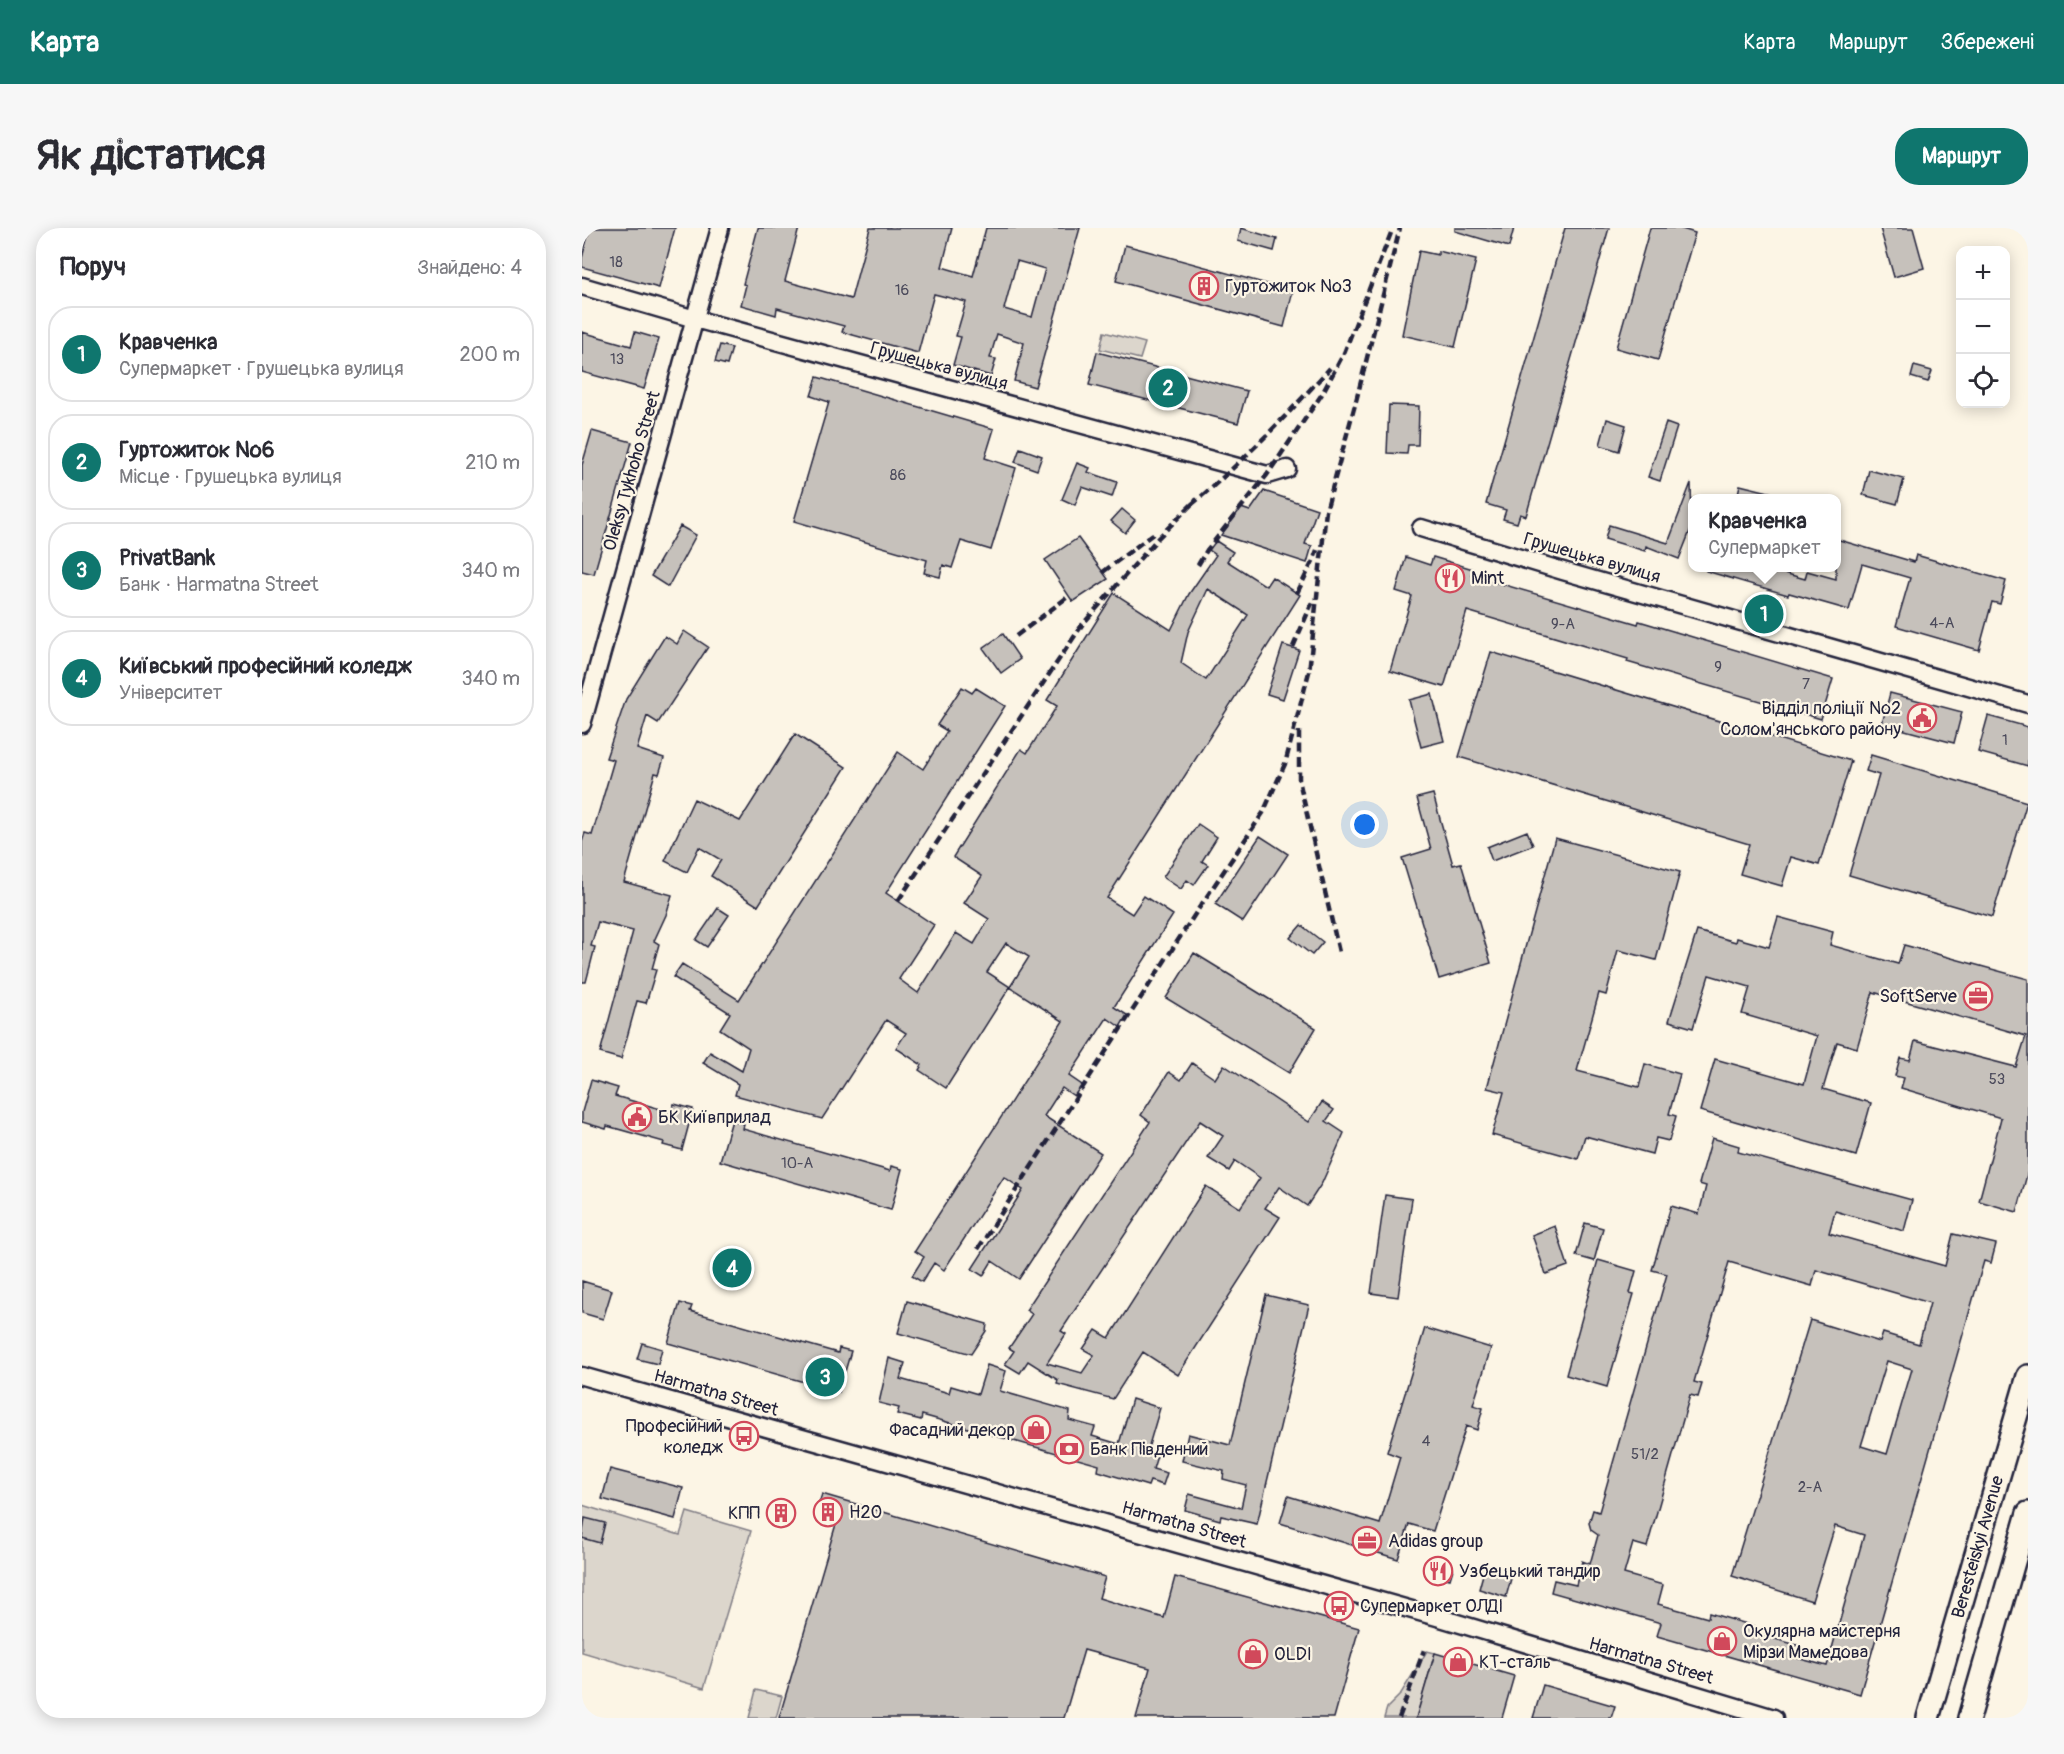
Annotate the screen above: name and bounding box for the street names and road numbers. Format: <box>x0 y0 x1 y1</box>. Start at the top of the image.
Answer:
street label: Грушецька вулиця <box>868 337 1010 395</box>
street label: Oleksy Tykhoho Street <box>598 388 666 554</box>
street label: Грушецька вулиця <box>1521 527 1663 589</box>
street label: Harmatna Street <box>651 1364 782 1422</box>
street label: Beresteiskyi Avenue <box>1947 1473 2009 1621</box>
street label: Harmatna Street <box>1119 1496 1250 1554</box>
street label: Harmatna Street <box>1586 1632 1717 1690</box>

